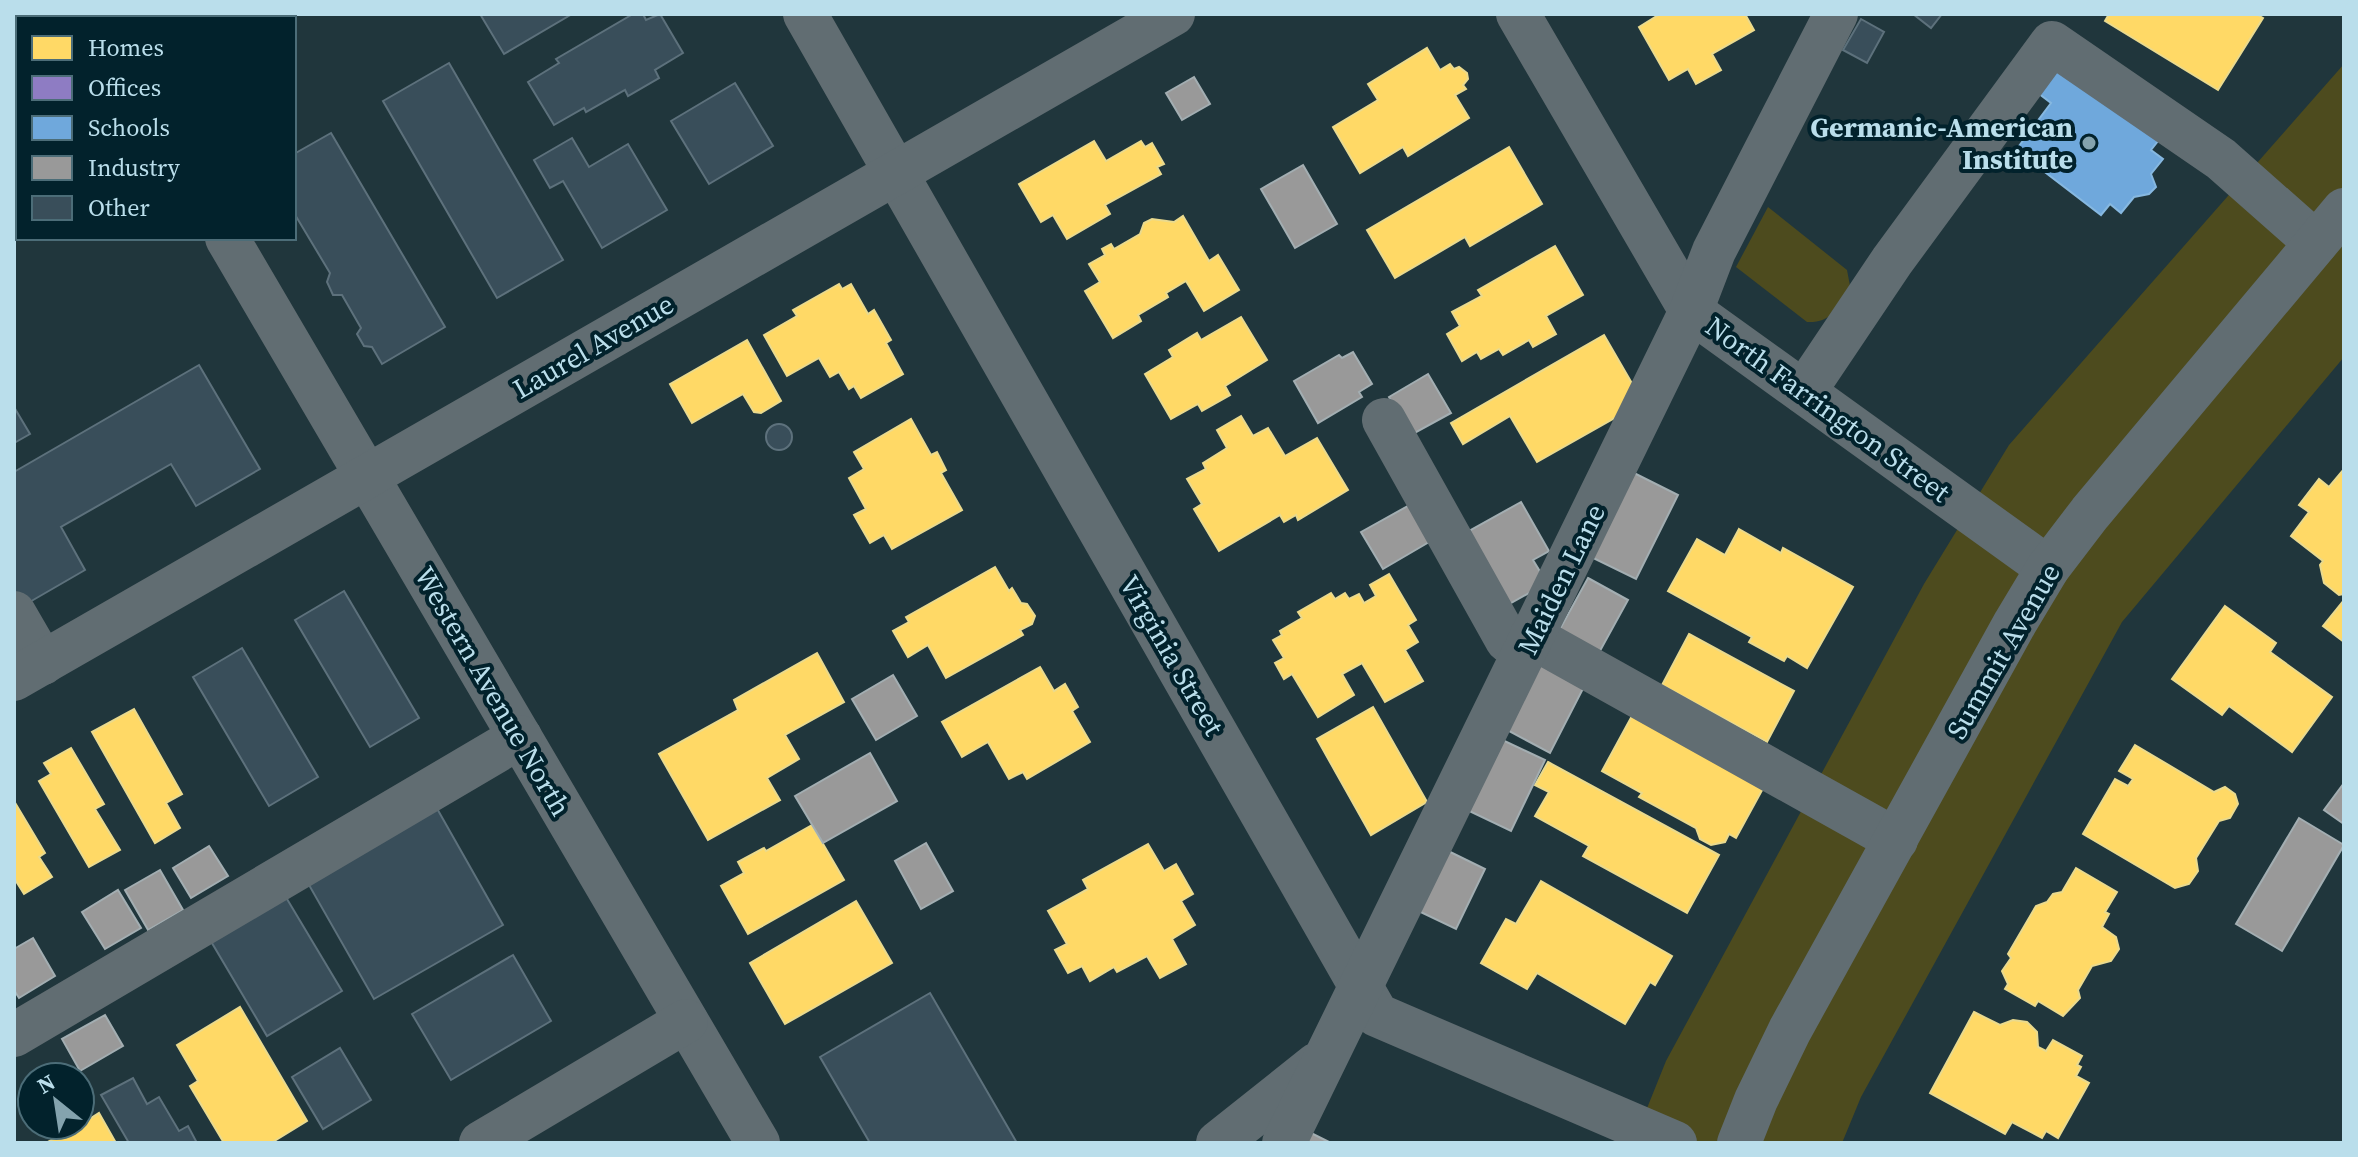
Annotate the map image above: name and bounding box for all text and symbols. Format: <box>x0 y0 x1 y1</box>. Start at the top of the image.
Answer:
legend <box>16 16 296 240</box>
text: Homes <box>88 31 164 64</box>
text: Offices <box>88 71 161 104</box>
place label: Germanic-American Institute <box>1810 108 2073 178</box>
text: Schools <box>88 111 170 144</box>
marker: Germanic-American Institute <box>2080 134 2098 152</box>
text: Industry <box>88 151 180 184</box>
text: Other <box>88 191 150 224</box>
street label: Laurel Avenue <box>506 285 680 407</box>
street label: North Farrington Street <box>1698 307 1959 511</box>
street label: Maiden Lane <box>1508 497 1614 661</box>
street label: Summit Avenue <box>1937 556 2069 746</box>
street label: Western Avenue North <box>406 559 580 823</box>
street label: Virginia Street <box>1111 568 1234 743</box>
north arrow <box>16 1061 96 1141</box>
text: N <box>32 1067 60 1101</box>

